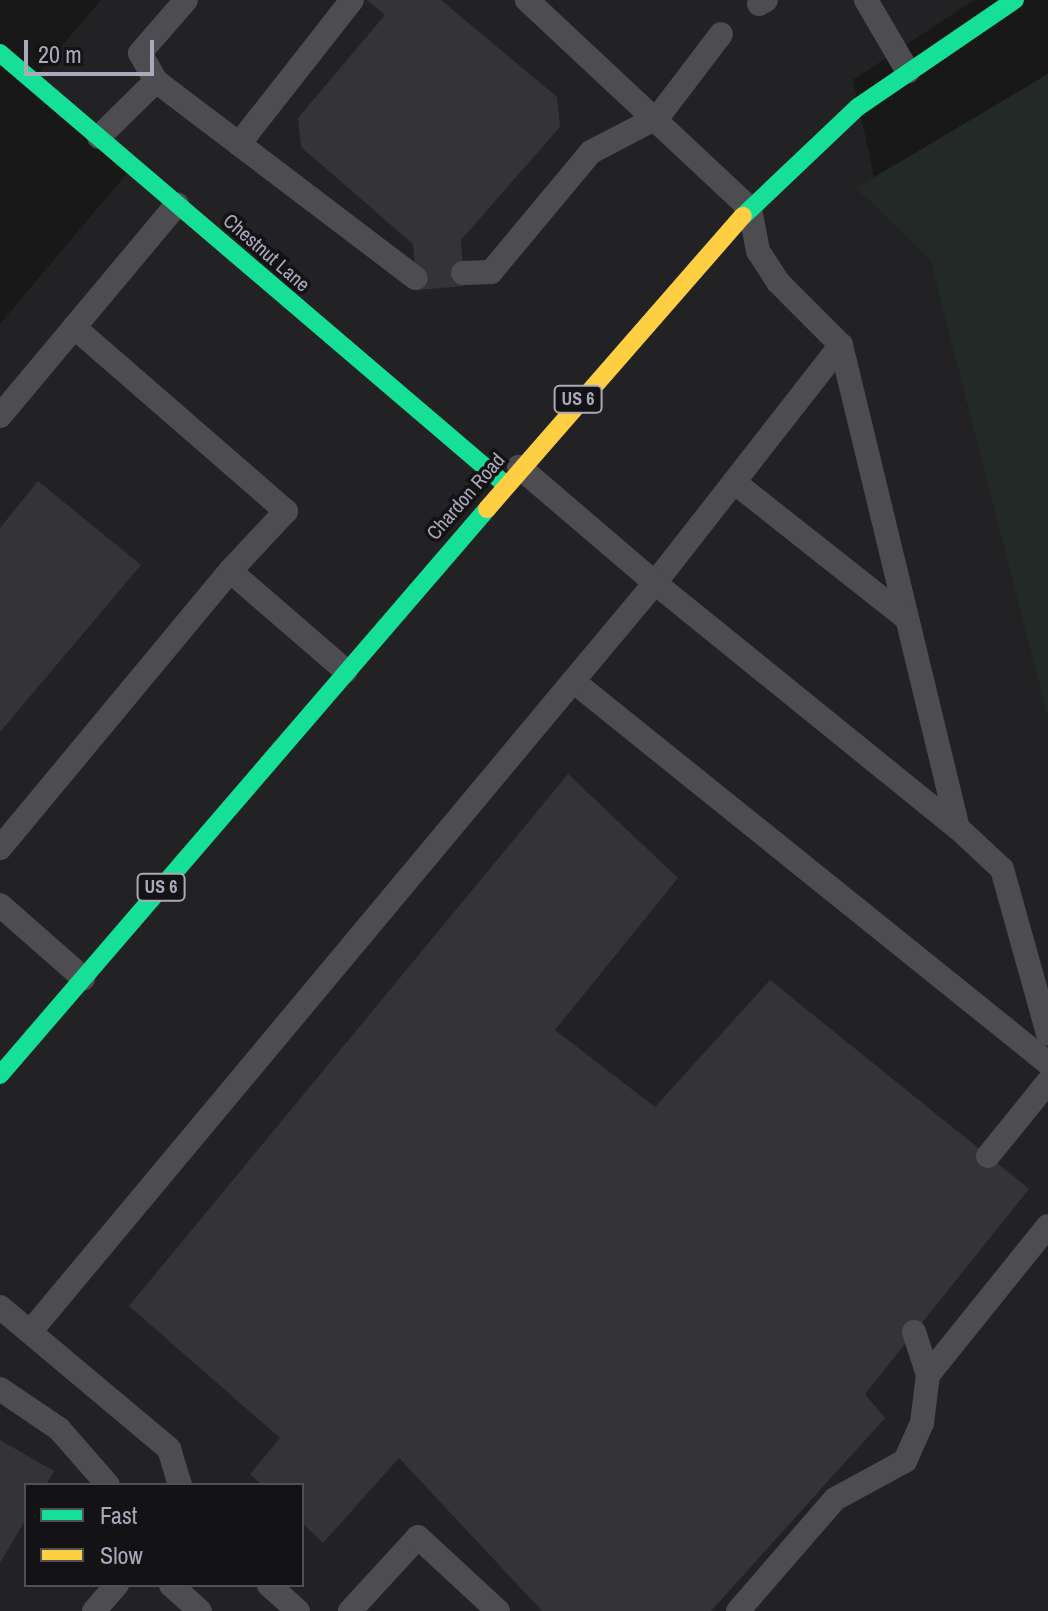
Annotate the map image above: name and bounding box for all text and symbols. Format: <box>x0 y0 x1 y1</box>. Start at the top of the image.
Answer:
scale bar <box>28 24 158 74</box>
text: 20 m <box>38 38 82 70</box>
street label: Chestnut Lane <box>219 208 315 296</box>
road number: US 6 <box>552 385 604 413</box>
street label: Chardon Road <box>421 448 509 544</box>
road number: US 6 <box>135 873 187 901</box>
legend <box>24 1483 304 1587</box>
text: Fast <box>100 1499 137 1531</box>
text: Slow <box>100 1539 143 1571</box>

